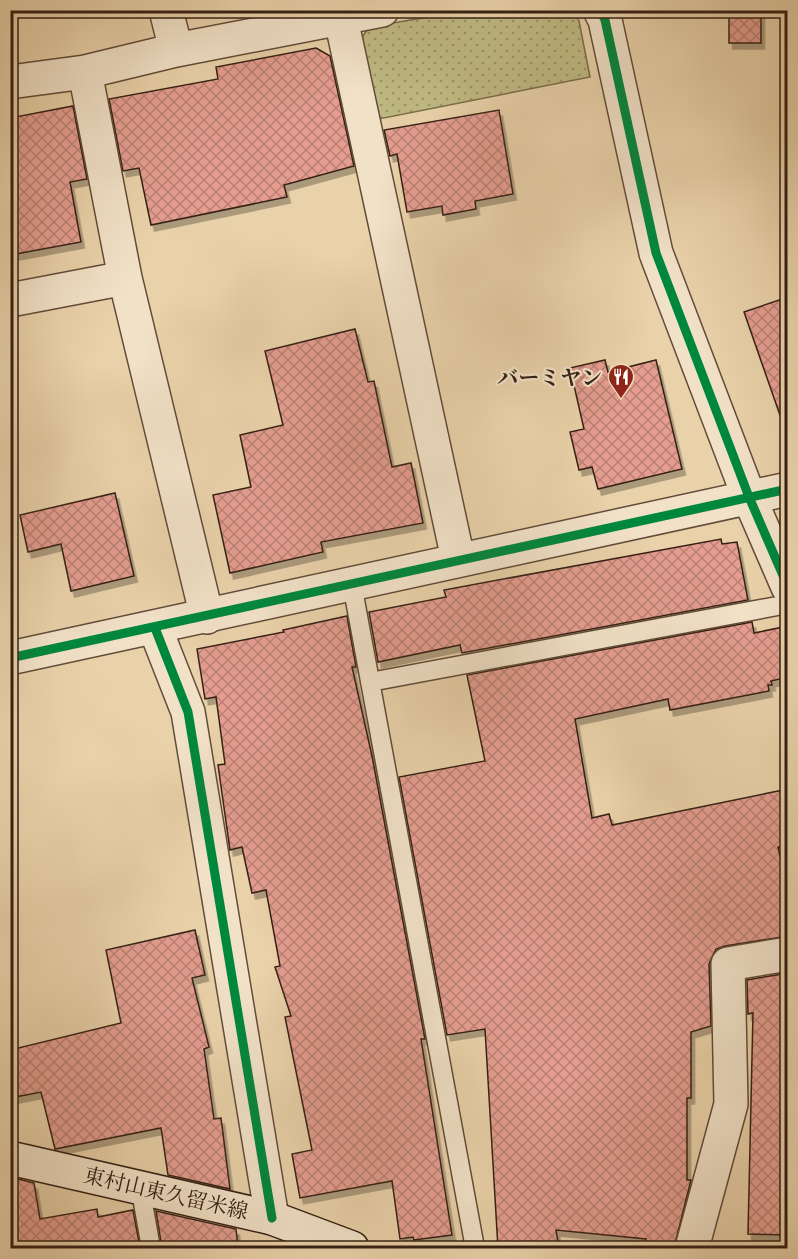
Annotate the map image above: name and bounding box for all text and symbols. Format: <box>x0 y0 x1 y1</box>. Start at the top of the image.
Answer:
restaurant icon: バーミヤン <box>606 362 636 400</box>
place label: バーミヤン <box>497 364 602 391</box>
street label: 東村山東久留米線 <box>81 1161 251 1225</box>

